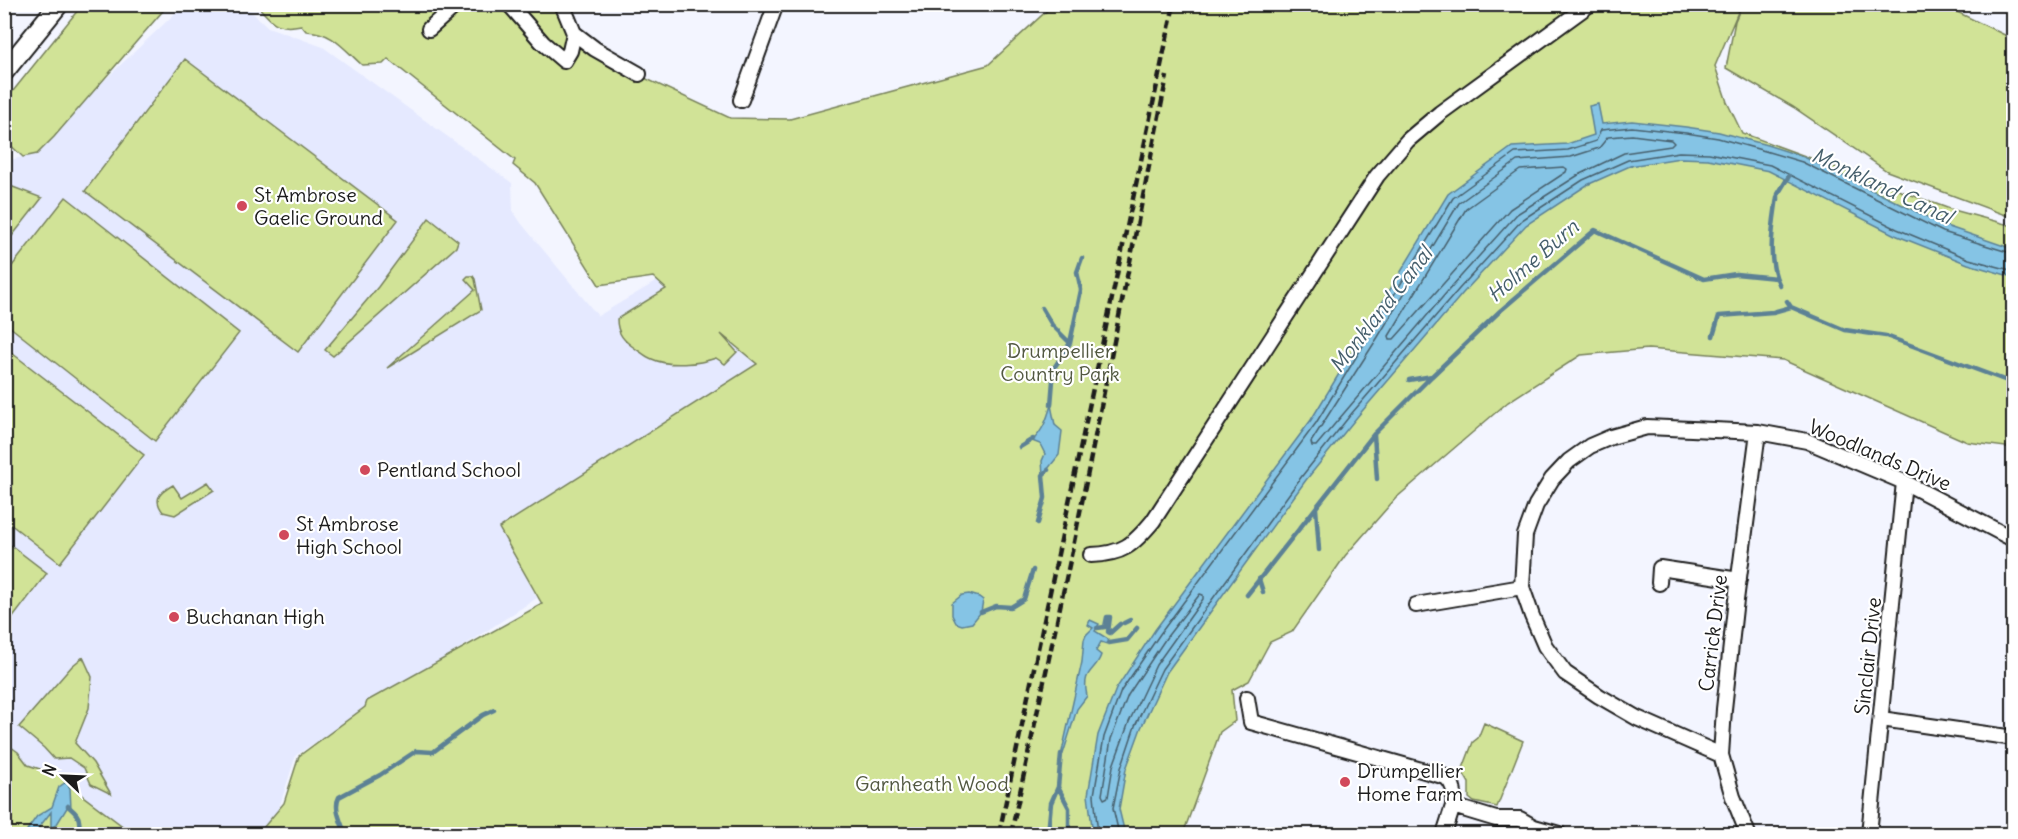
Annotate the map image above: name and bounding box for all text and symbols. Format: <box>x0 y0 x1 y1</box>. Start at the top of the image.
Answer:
water label: Monkland Canal <box>1808 141 1960 231</box>
place label: St Ambrose Gaelic Ground <box>254 182 383 230</box>
marker: St Ambrose Gaelic Ground <box>235 199 249 213</box>
water label: Holme Burn <box>1481 213 1585 308</box>
water label: Monkland Canal <box>1323 239 1440 378</box>
park label: Drumpellier Country Park <box>1000 338 1120 386</box>
street label: Woodlands Drive <box>1805 413 1955 496</box>
place label: Pentland School <box>377 457 521 482</box>
marker: Pentland School <box>358 463 372 477</box>
place label: St Ambrose High School <box>296 511 402 559</box>
marker: St Ambrose High School <box>277 528 291 542</box>
street label: Carrick Drive <box>1693 573 1732 693</box>
street label: Sinclair Drive <box>1849 596 1886 716</box>
place label: Buchanan High <box>186 604 325 629</box>
marker: Buchanan High <box>167 610 181 624</box>
north arrow <box>33 746 93 806</box>
place label: Drumpellier Home Farm <box>1357 758 1463 806</box>
text: N <box>38 761 61 779</box>
park label: Garnheath Wood <box>855 771 1009 796</box>
marker: Drumpellier Home Farm <box>1338 775 1352 789</box>

